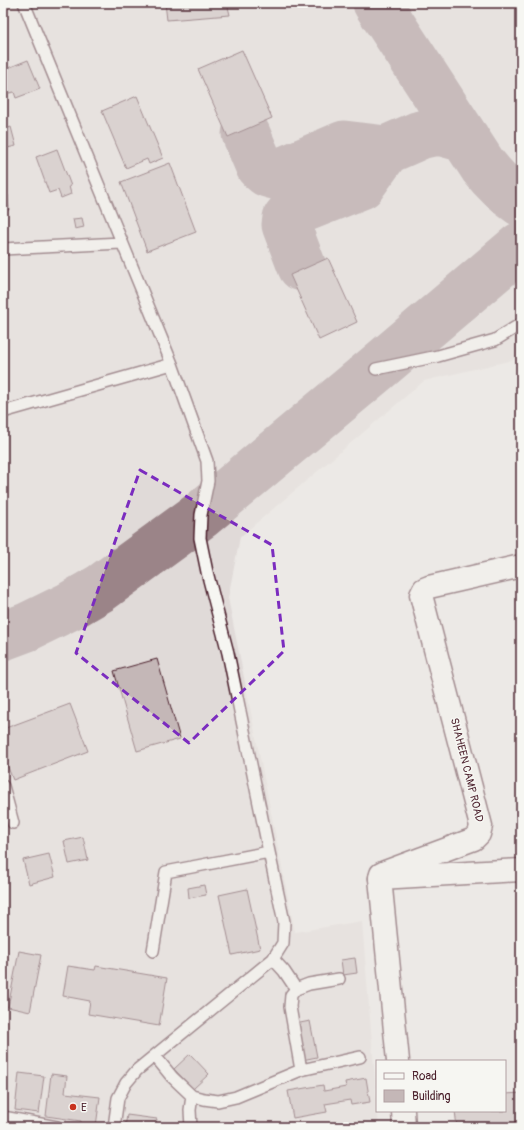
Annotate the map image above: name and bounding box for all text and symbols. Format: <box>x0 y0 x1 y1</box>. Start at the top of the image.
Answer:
street label: SHAHEEN CAMP ROAD <box>448 717 486 823</box>
legend <box>376 1060 506 1112</box>
text: Road <box>412 1069 437 1084</box>
text: Building <box>412 1089 451 1104</box>
place label: E <box>81 1101 87 1114</box>
marker: E <box>68 1102 78 1112</box>

